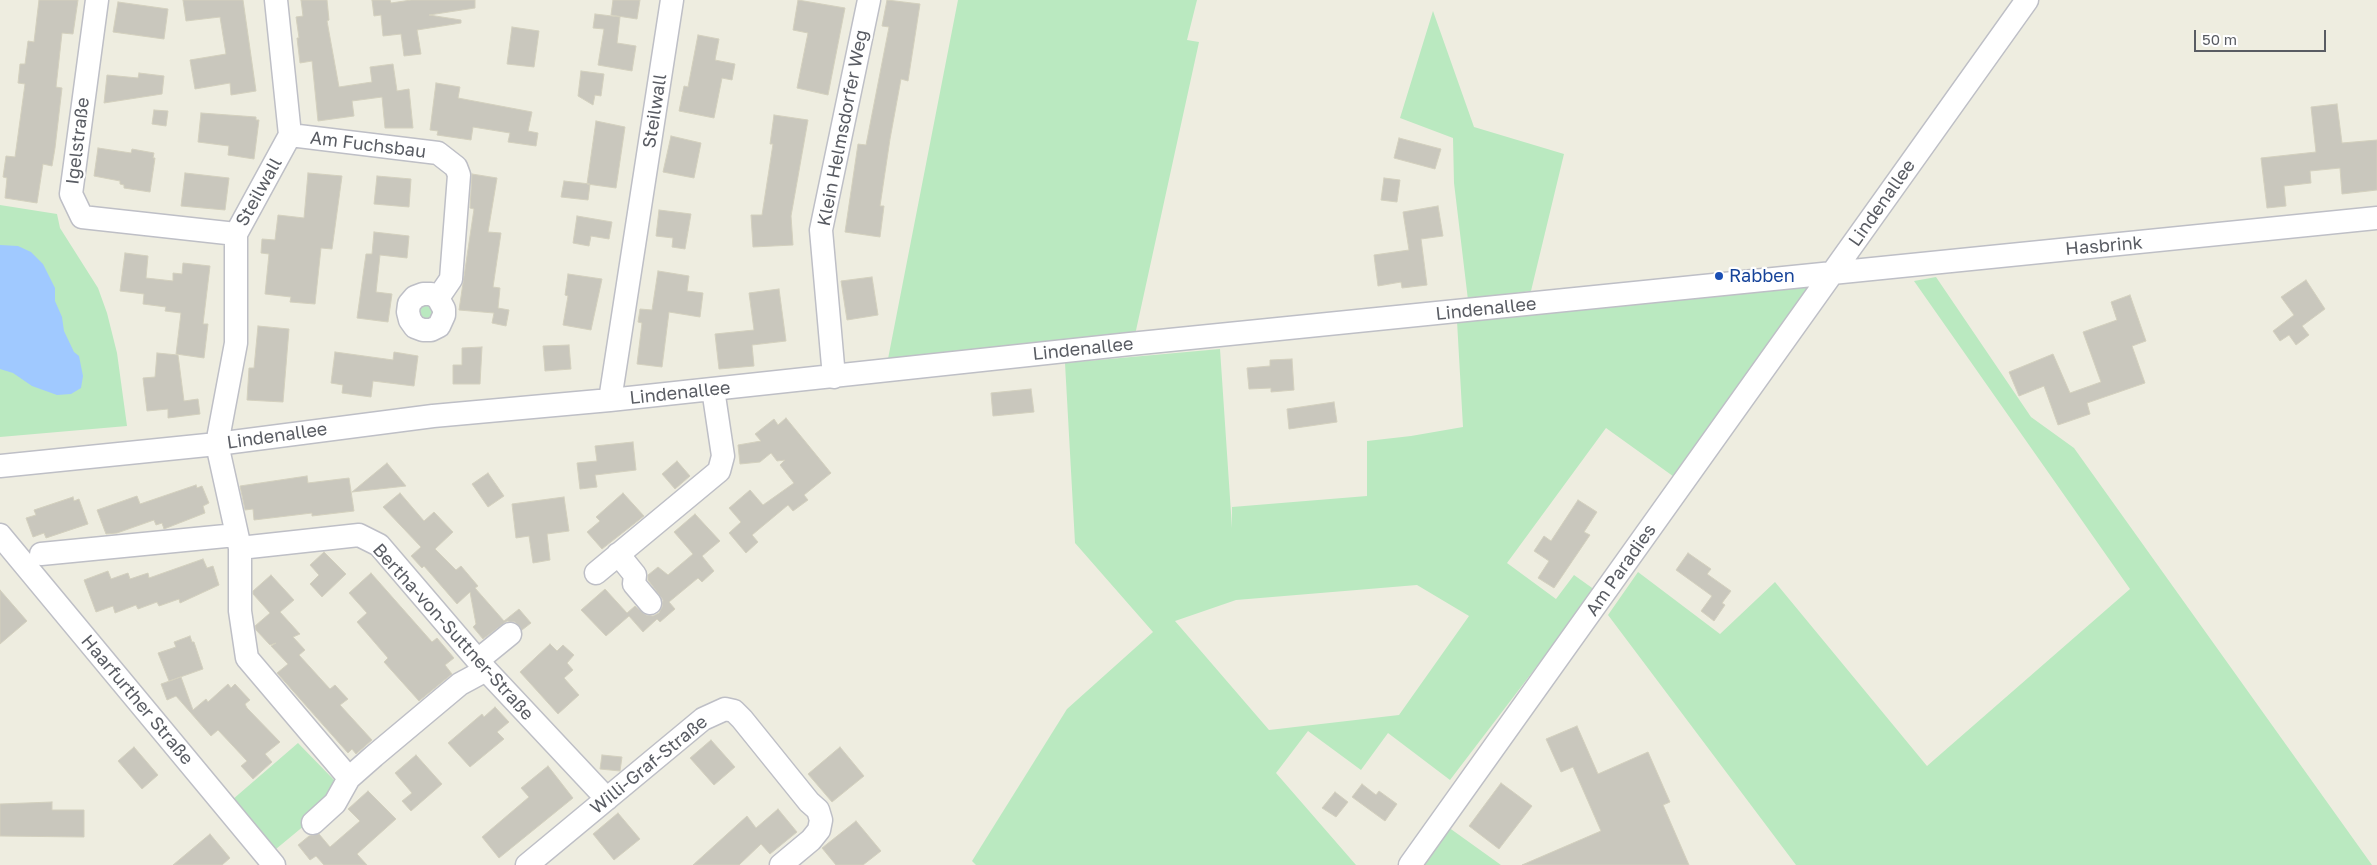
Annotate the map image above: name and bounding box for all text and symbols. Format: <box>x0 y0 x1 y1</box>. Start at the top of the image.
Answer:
scale bar <box>2197 20 2330 52</box>
street label: Klein Helmsdorfer Weg <box>813 28 873 228</box>
text: 50 m <box>2202 30 2237 48</box>
street label: Steilwall <box>638 72 672 150</box>
street label: Igelstraße <box>62 96 94 186</box>
street label: Am Fuchsbau <box>309 127 427 163</box>
street label: Steilwall <box>231 154 287 230</box>
street label: Lindenallee <box>1844 155 1920 251</box>
street label: Hasbrink <box>2064 232 2144 260</box>
place label: Rabben <box>1729 265 1795 287</box>
marker: Rabben <box>1713 270 1725 282</box>
street label: Lindenallee <box>1435 293 1537 325</box>
street label: Lindenallee <box>1032 333 1134 365</box>
street label: Lindenallee <box>629 377 731 409</box>
street label: Lindenallee <box>225 418 329 454</box>
street label: Am Paradies <box>1581 520 1661 620</box>
street label: Bertha-von-Suttner-Straße <box>368 539 538 725</box>
street label: Haarfurther Straße <box>76 631 198 769</box>
street label: Willi-Graf-Straße <box>586 711 712 819</box>

